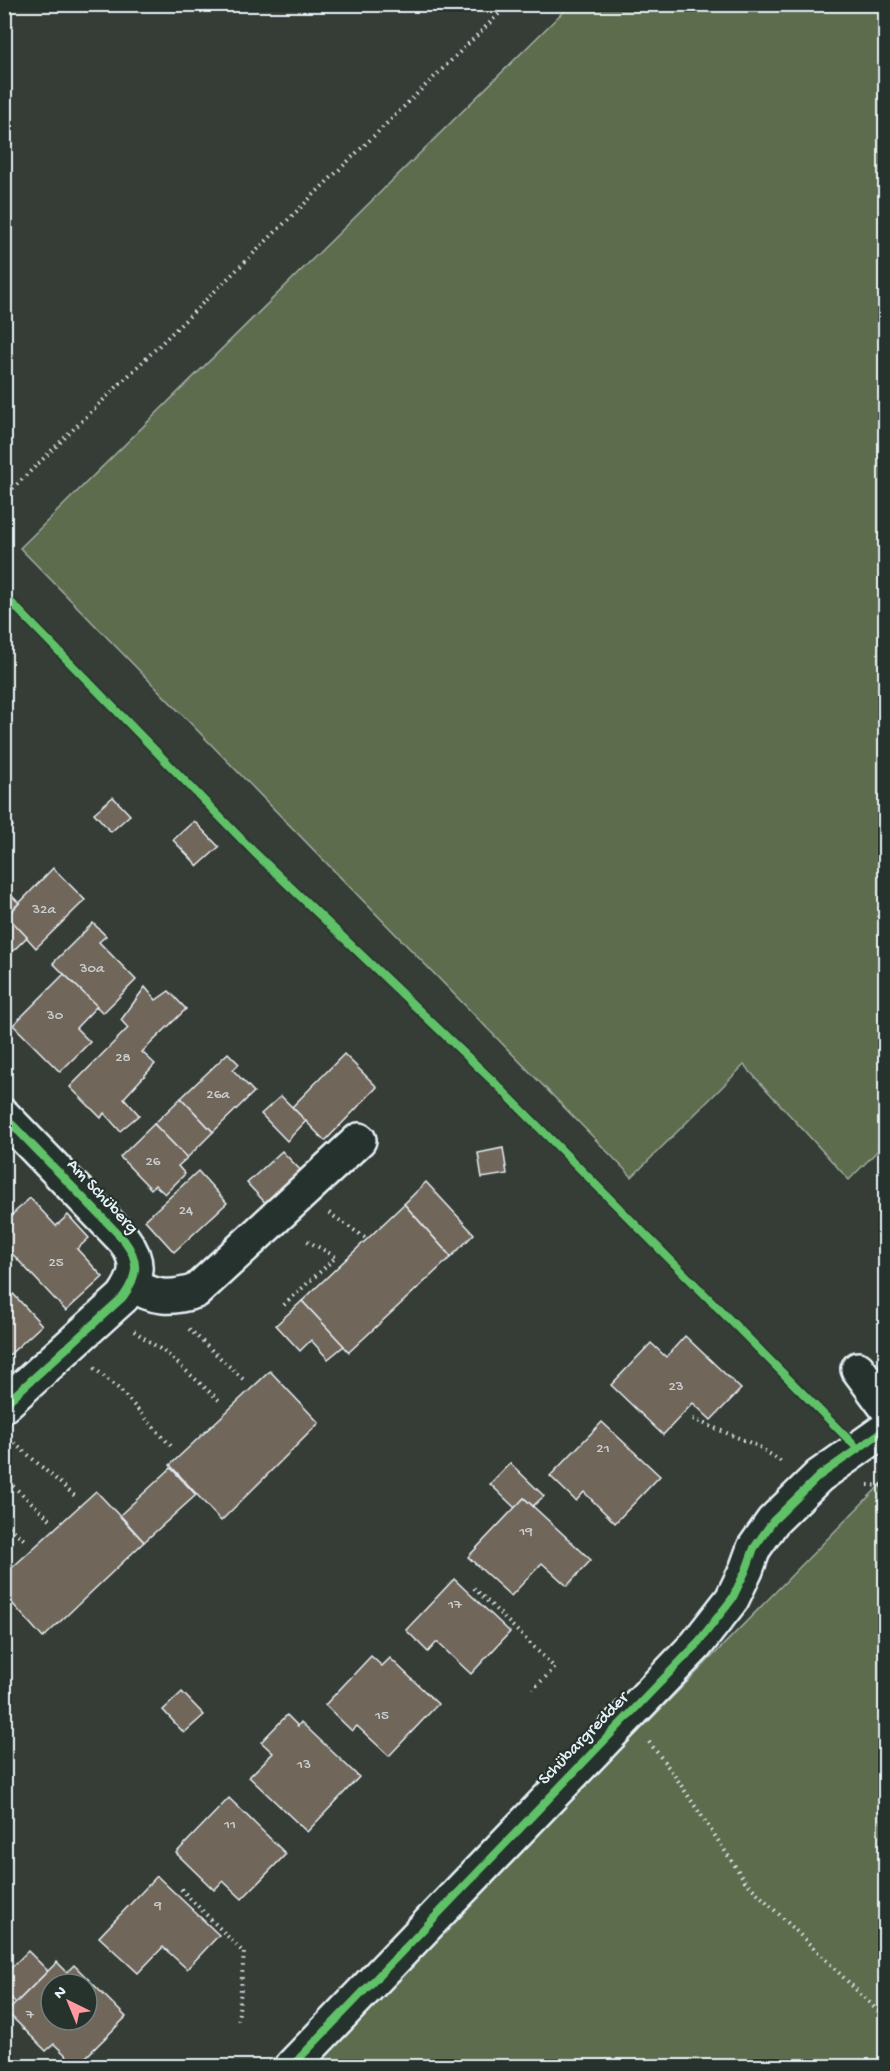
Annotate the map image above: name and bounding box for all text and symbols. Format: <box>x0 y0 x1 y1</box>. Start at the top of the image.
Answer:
house number: 32a <box>31 901 56 919</box>
house number: 30a <box>79 960 105 978</box>
house number: 30 <box>46 1007 64 1025</box>
house number: 28 <box>115 1049 131 1067</box>
house number: 26a <box>206 1086 230 1104</box>
house number: 26 <box>146 1153 161 1171</box>
street label: Am Schüberg <box>62 1155 142 1239</box>
house number: 24 <box>179 1202 193 1220</box>
house number: 25 <box>48 1254 64 1272</box>
house number: 23 <box>668 1378 684 1396</box>
house number: 21 <box>596 1440 610 1458</box>
house number: 19 <box>518 1523 533 1541</box>
house number: 17 <box>447 1596 463 1614</box>
street label: Schübargredder <box>534 1687 635 1790</box>
house number: 15 <box>374 1707 389 1725</box>
house number: 13 <box>296 1756 311 1774</box>
house number: 11 <box>223 1816 236 1834</box>
house number: 9 <box>153 1897 162 1915</box>
north arrow <box>39 1972 99 2032</box>
text: N <box>51 1983 72 2004</box>
house number: 7 <box>25 2006 35 2024</box>

